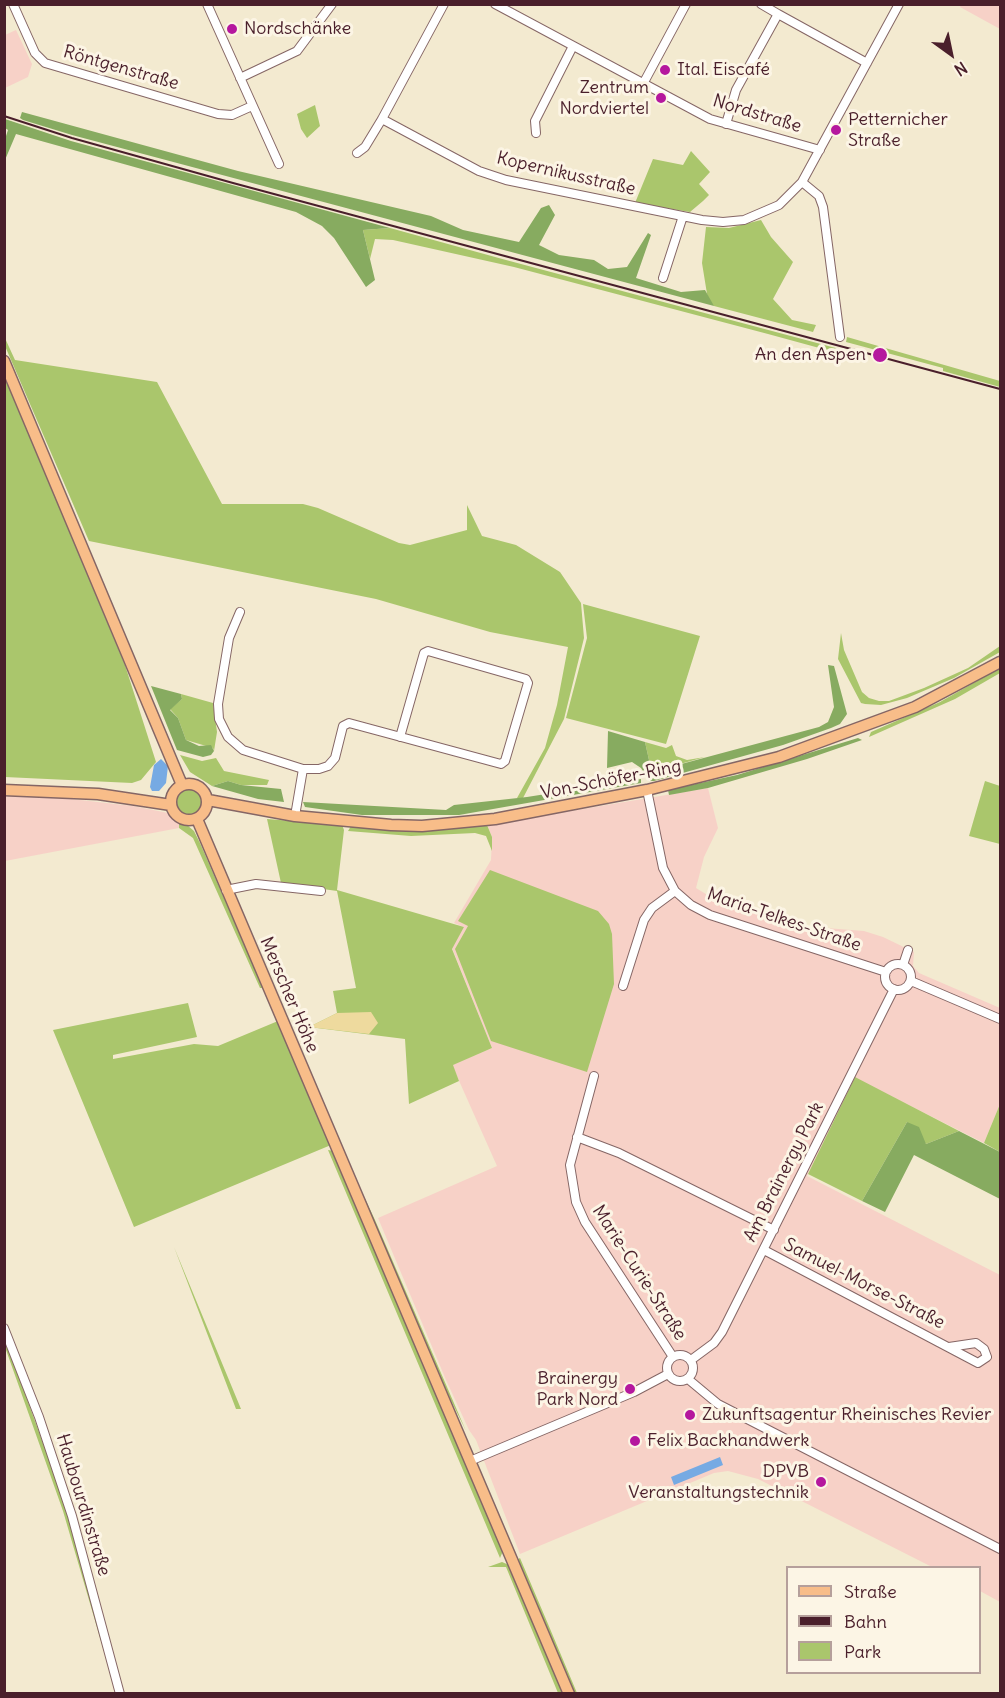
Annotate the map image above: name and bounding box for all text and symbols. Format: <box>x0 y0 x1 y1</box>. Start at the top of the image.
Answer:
place label: Nordschänke <box>244 18 351 40</box>
marker: Nordschänke <box>225 22 239 36</box>
north arrow <box>921 24 981 84</box>
street label: Röntgenstraße <box>61 41 181 95</box>
text: N <box>951 58 971 80</box>
place label: Ital. Eiscafé <box>677 59 770 81</box>
marker: Ital. Eiscafé <box>658 63 672 77</box>
place label: Zentrum Nordviertel <box>559 77 649 119</box>
street label: Nordstraße <box>710 90 804 138</box>
marker: Zentrum Nordviertel <box>654 91 668 105</box>
place label: Petternicher Straße <box>848 109 948 152</box>
marker: Petternicher Straße <box>829 123 843 137</box>
street label: Kopernikusstraße <box>494 148 638 200</box>
place label: An den Aspen <box>755 344 866 366</box>
marker: An den Aspen <box>871 346 889 364</box>
street label: Von-Schöfer-Ring <box>539 756 683 804</box>
street label: Maria-Telkes-Straße <box>704 884 864 956</box>
street label: Merscher Höhe <box>255 934 323 1056</box>
street label: Am Brainergy Park <box>739 1099 829 1245</box>
street label: Marie-Curie-Straße <box>587 1201 691 1345</box>
street label: Samuel-Morse-Straße <box>780 1234 948 1334</box>
place label: Brainergy Park Nord <box>536 1368 618 1410</box>
marker: Brainergy Park Nord <box>623 1382 637 1396</box>
place label: Zukunftsagentur Rheinisches Revier <box>702 1404 991 1426</box>
marker: Zukunftsagentur Rheinisches Revier <box>683 1408 697 1422</box>
place label: Felix Backhandwerk <box>647 1430 809 1452</box>
street label: Haubourdinstraße <box>51 1431 115 1579</box>
marker: Felix Backhandwerk <box>628 1434 642 1448</box>
place label: DPVB Veranstaltungstechnik <box>628 1461 809 1504</box>
marker: DPVB Veranstaltungstechnik <box>814 1475 828 1489</box>
legend <box>786 1566 981 1674</box>
text: Straße <box>844 1580 897 1603</box>
text: Bahn <box>844 1610 887 1633</box>
text: Park <box>844 1640 881 1663</box>

